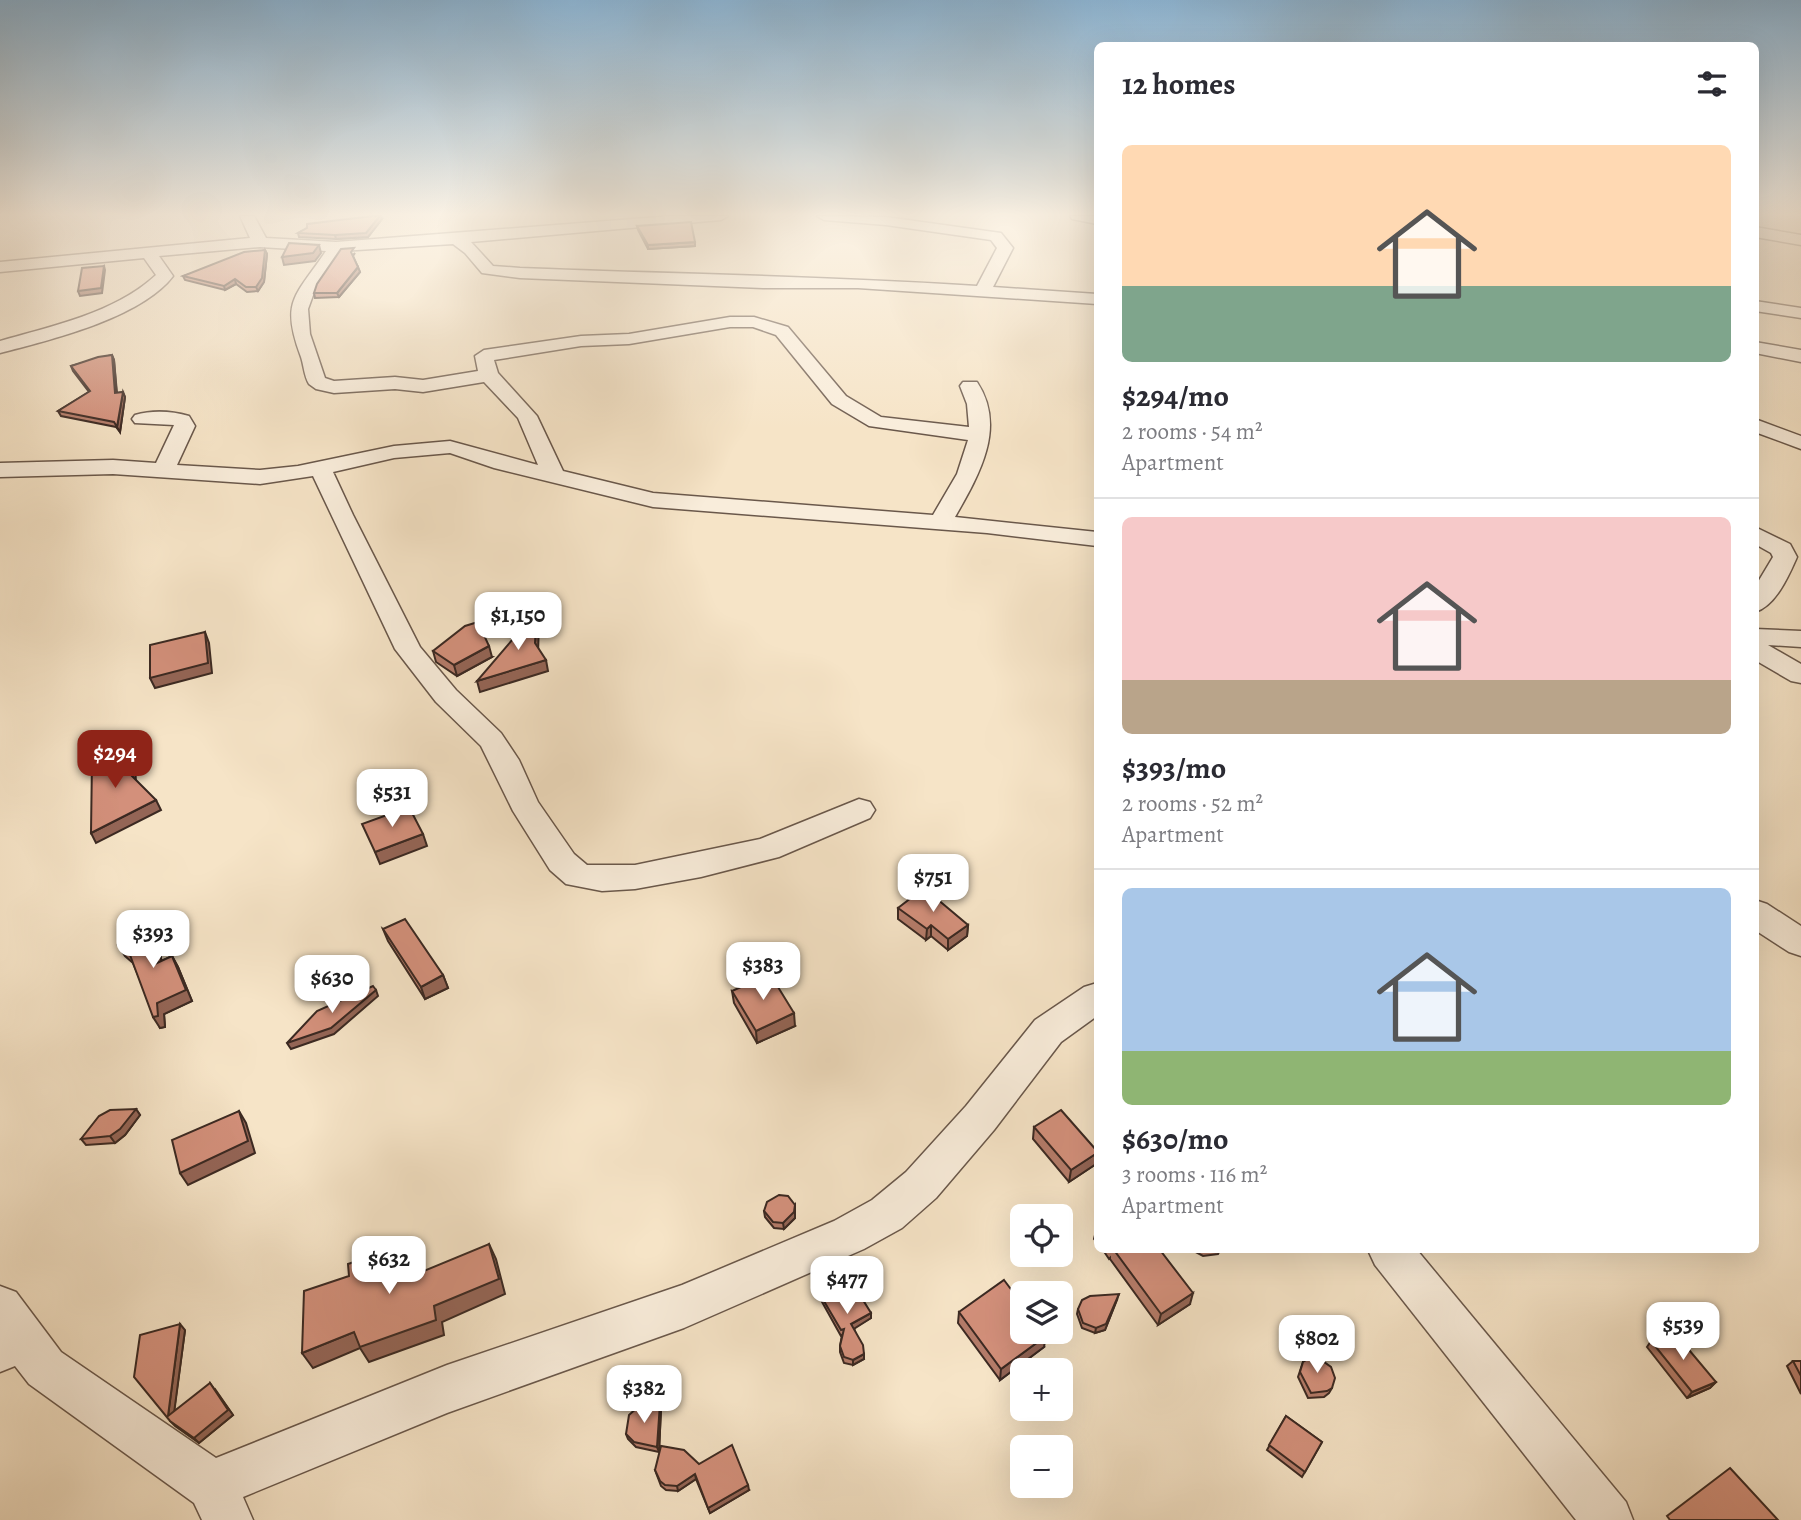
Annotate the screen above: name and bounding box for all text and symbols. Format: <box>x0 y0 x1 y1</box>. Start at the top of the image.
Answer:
text: 12 homes <box>1122 64 1235 104</box>
icon: filters <box>1693 65 1731 103</box>
icon: home <box>1364 191 1490 317</box>
text: $294/mo <box>1122 376 1229 416</box>
text: 2 rooms · 54 m² <box>1122 416 1263 447</box>
text: Apartment <box>1122 447 1224 478</box>
icon: home <box>1364 563 1490 689</box>
pin: $1,150 <box>461 592 575 652</box>
text: $1,150 <box>491 599 545 630</box>
pin: $294 <box>74 730 156 790</box>
text: $294 <box>93 737 137 768</box>
text: $393/mo <box>1122 748 1226 788</box>
pin: $531 <box>351 770 433 829</box>
text: $531 <box>373 776 411 807</box>
text: 2 rooms · 52 m² <box>1122 788 1263 819</box>
text: Apartment <box>1122 819 1224 850</box>
pin: $751 <box>892 855 974 914</box>
text: $751 <box>914 861 952 892</box>
pin: $393 <box>112 911 194 970</box>
text: $393 <box>132 917 174 948</box>
icon: home <box>1364 934 1490 1060</box>
pin: $383 <box>722 942 804 1002</box>
text: $383 <box>742 949 784 980</box>
pin: $630 <box>291 956 373 1015</box>
text: $630 <box>311 962 353 993</box>
text: $630/mo <box>1122 1119 1228 1159</box>
text: 3 rooms · 116 m² <box>1122 1159 1267 1190</box>
text: Apartment <box>1122 1190 1224 1221</box>
map controls <box>1010 1204 1073 1498</box>
button: locate <box>1010 1204 1073 1267</box>
pin: $632 <box>348 1236 430 1296</box>
text: $632 <box>368 1243 410 1274</box>
pin: $477 <box>806 1256 888 1316</box>
text: $477 <box>826 1263 868 1294</box>
button: layers <box>1010 1281 1073 1344</box>
pin: $539 <box>1642 1302 1724 1362</box>
text: $539 <box>1662 1309 1704 1340</box>
pin: $802 <box>1276 1316 1358 1375</box>
text: $802 <box>1295 1322 1339 1353</box>
button: + <box>1010 1358 1073 1421</box>
pin: $382 <box>603 1366 685 1425</box>
text: $382 <box>623 1372 665 1403</box>
button: − <box>1010 1435 1073 1498</box>

